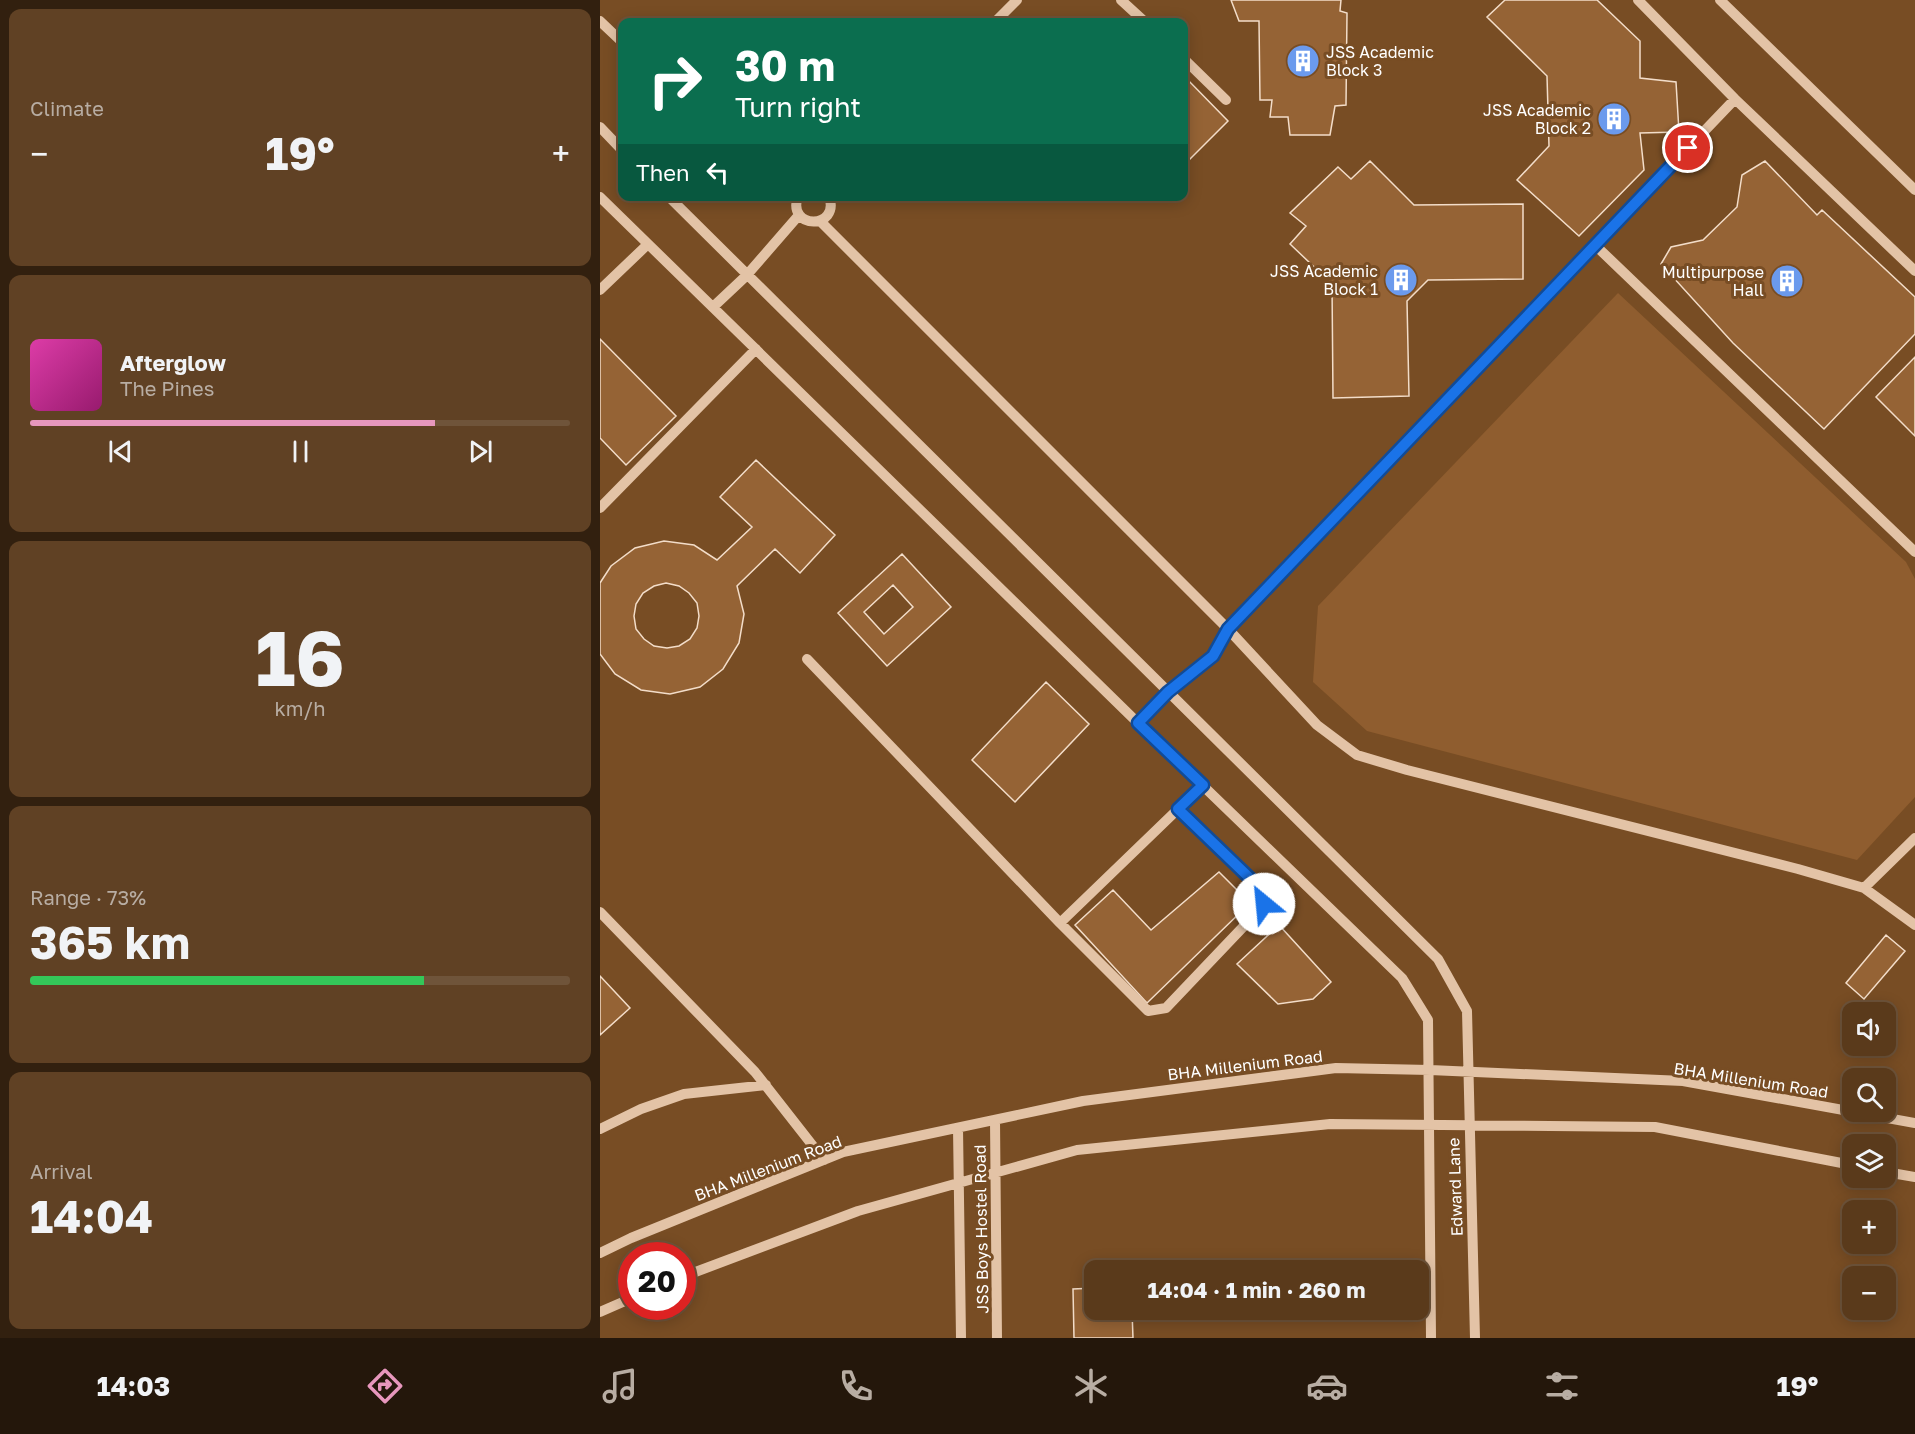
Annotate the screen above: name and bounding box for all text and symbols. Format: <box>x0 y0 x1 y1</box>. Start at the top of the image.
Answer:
text: 30 m <box>735 40 835 90</box>
icon: right <box>636 42 714 120</box>
place label: JSS Academic Block 3 <box>1326 42 1434 80</box>
building icon: JSS Academic Block 3 <box>1285 43 1321 79</box>
text: Turn right <box>735 91 861 123</box>
text: Climate <box>30 96 104 120</box>
place label: JSS Academic Block 2 <box>1483 100 1591 138</box>
building icon: JSS Academic Block 2 <box>1596 101 1632 137</box>
pin <box>1662 122 1713 173</box>
text: 19° <box>265 126 335 180</box>
icon: arrive <box>1671 131 1704 164</box>
text: − <box>30 134 48 173</box>
text: + <box>552 134 570 173</box>
icon: left <box>701 156 734 189</box>
text: Then <box>636 159 689 186</box>
place label: JSS Academic Block 1 <box>1270 261 1378 299</box>
building icon: JSS Academic Block 1 <box>1383 262 1419 298</box>
place label: Multipurpose Hall <box>1662 262 1764 300</box>
building icon: Multipurpose Hall <box>1769 263 1805 299</box>
text: Afterglow <box>120 349 226 376</box>
text: The Pines <box>120 376 214 400</box>
icon: previous <box>104 435 137 468</box>
icon: pause <box>284 435 317 468</box>
icon: next <box>464 435 497 468</box>
text: 16 <box>255 610 345 703</box>
text: km/h <box>275 696 325 720</box>
position arrow <box>1232 872 1296 936</box>
text: Range · 73% <box>30 885 146 909</box>
text: 365 km <box>30 915 190 969</box>
map controls <box>1842 1002 1896 1320</box>
button: sound <box>1842 1002 1896 1056</box>
street label: BHA Millenium Road <box>1166 1046 1324 1084</box>
street label: BHA Millenium Road <box>1672 1058 1830 1102</box>
button: search <box>1842 1068 1896 1122</box>
street label: BHA Millenium Road <box>692 1131 844 1205</box>
button: layers <box>1842 1134 1896 1188</box>
street label: Edward Lane <box>1443 1137 1467 1237</box>
street label: JSS Boys Hostel Road <box>970 1144 992 1314</box>
text: Arrival <box>30 1159 93 1183</box>
text: 14:04 <box>30 1189 153 1243</box>
button: + <box>1842 1200 1896 1254</box>
speed limit sign: 20 <box>618 1242 696 1320</box>
button: − <box>1842 1266 1896 1320</box>
text: 14:04 · 1 min · 260 m <box>1147 1276 1366 1303</box>
icon: directions <box>364 1365 406 1407</box>
icon: music <box>599 1365 641 1407</box>
icon: phone <box>835 1365 877 1407</box>
icon: climate <box>1070 1365 1112 1407</box>
icon: car <box>1306 1365 1348 1407</box>
icon: filters <box>1541 1365 1583 1407</box>
text: 14:03 <box>97 1370 170 1402</box>
text: 19° <box>1777 1370 1818 1402</box>

